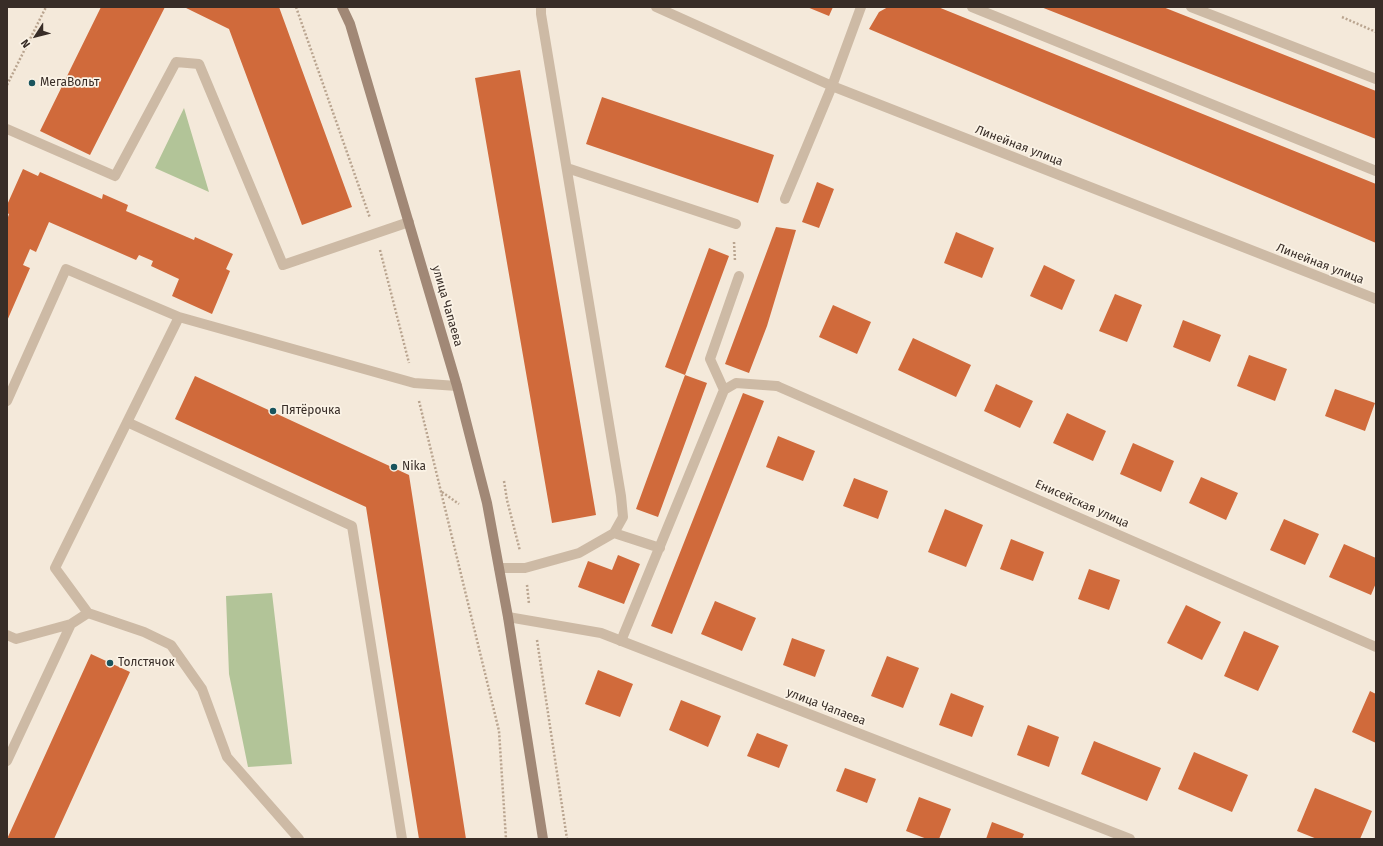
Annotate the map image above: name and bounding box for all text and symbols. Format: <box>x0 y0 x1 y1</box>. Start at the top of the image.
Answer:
north arrow <box>16 16 56 56</box>
text: N <box>18 37 33 50</box>
place label: МегаВольт <box>40 76 99 90</box>
marker: МегаВольт <box>27 78 37 88</box>
street label: Линейная улица <box>973 123 1065 169</box>
street label: Линейная улица <box>1274 241 1366 287</box>
street label: улица Чапаева <box>429 264 465 348</box>
place label: Пятёрочка <box>281 404 341 418</box>
marker: Пятёрочка <box>268 406 278 416</box>
place label: Nika <box>402 460 426 474</box>
marker: Nika <box>389 462 399 472</box>
street label: Енисейская улица <box>1033 477 1131 531</box>
place label: Толстячок <box>118 656 175 670</box>
marker: Толстячок <box>105 658 115 668</box>
street label: улица Чапаева <box>784 685 868 729</box>

